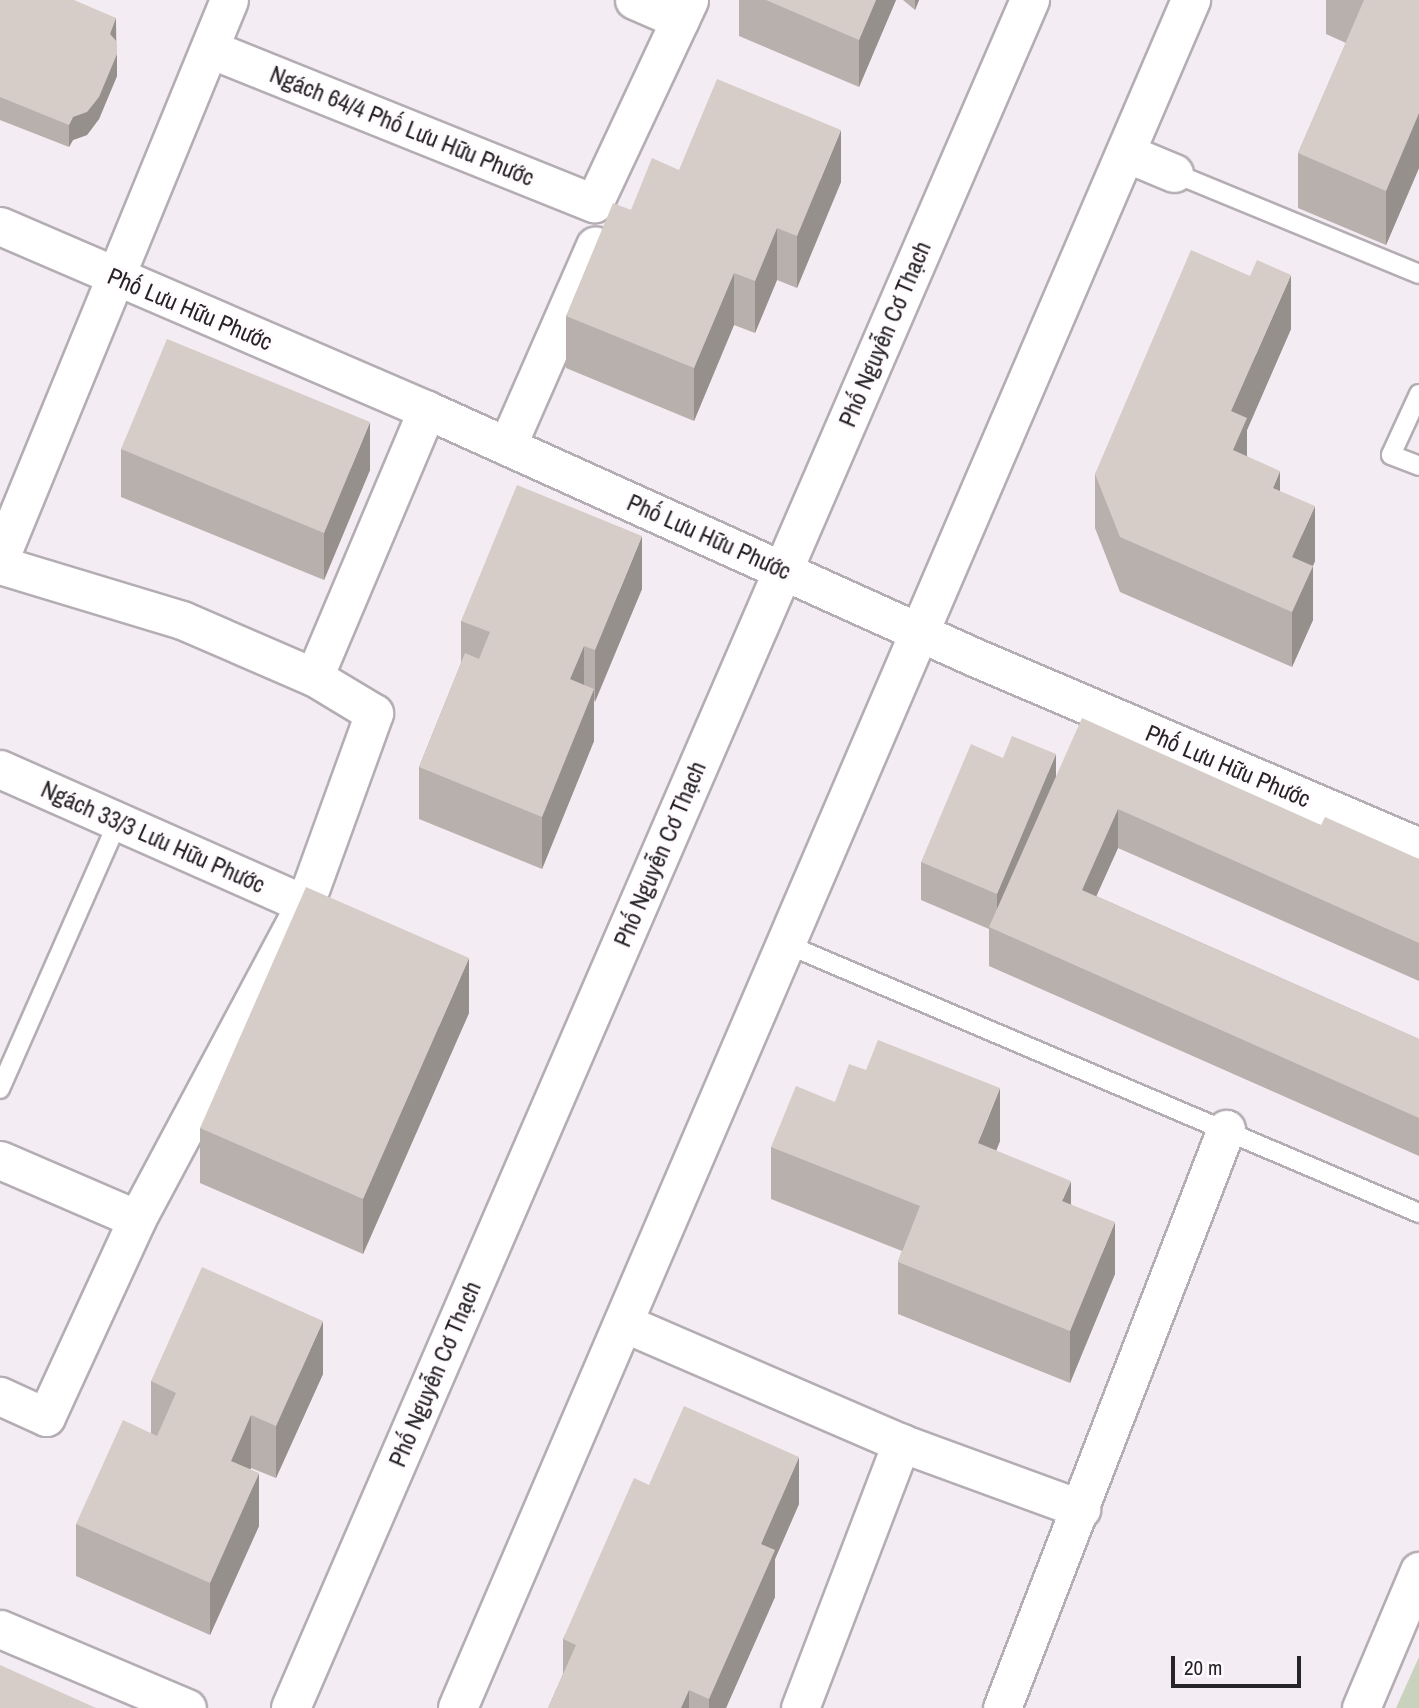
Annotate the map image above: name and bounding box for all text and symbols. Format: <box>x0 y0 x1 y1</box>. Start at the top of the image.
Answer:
street label: Ngách 64/4 Phố Lưu Hữu Phước <box>266 60 538 192</box>
street label: Phố Nguyễn Cơ Thạch <box>833 237 937 431</box>
street label: Phố Lưu Hữu Phước <box>103 261 277 357</box>
street label: Phố Lưu Hữu Phước <box>623 488 795 586</box>
street label: Phố Lưu Hữu Phước <box>1141 718 1315 814</box>
street label: Phố Nguyễn Cơ Thạch <box>608 757 712 951</box>
street label: Ngách 33/3 Lưu Hữu Phước <box>37 775 269 899</box>
street label: Phố Nguyễn Cơ Thạch <box>383 1277 487 1471</box>
scale bar <box>1174 1642 1304 1686</box>
text: 20 m <box>1184 1653 1222 1682</box>

